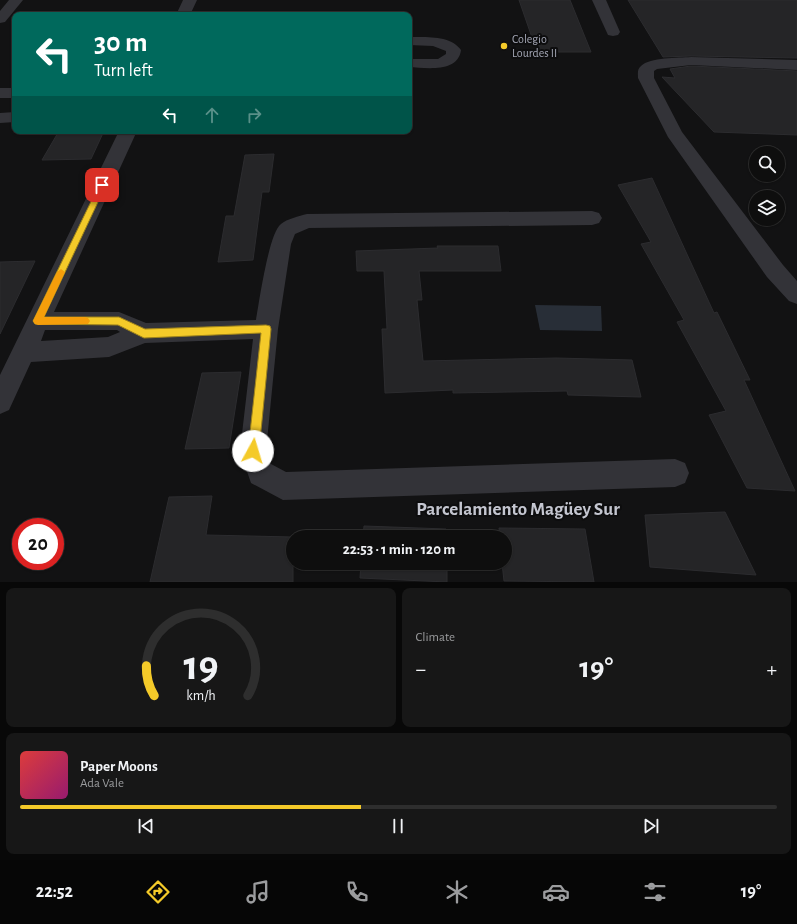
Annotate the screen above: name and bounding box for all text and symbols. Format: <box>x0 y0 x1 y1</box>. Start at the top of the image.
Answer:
icon: left <box>28 28 80 80</box>
text: 30 m <box>94 29 147 57</box>
place label: Colegio Lourdes II <box>512 33 557 59</box>
marker: Colegio Lourdes II <box>499 41 509 51</box>
text: Turn left <box>94 62 153 80</box>
icon: left <box>159 104 181 126</box>
icon: ahead <box>201 104 223 126</box>
icon: right <box>243 104 265 126</box>
map controls <box>749 146 785 226</box>
button: search <box>749 146 785 182</box>
pin <box>85 168 119 202</box>
icon: arrive <box>91 174 113 196</box>
button: layers <box>749 190 785 226</box>
position arrow <box>232 430 274 472</box>
district label: Parcelamiento Magüey Sur <box>416 500 620 519</box>
speed limit sign: 20 <box>12 518 64 570</box>
text: 22:53 · 1 min · 120 m <box>343 542 455 557</box>
text: Climate <box>416 631 455 644</box>
text: 19 <box>183 645 218 686</box>
text: 19° <box>579 653 613 683</box>
text: − <box>416 658 426 680</box>
text: + <box>766 658 777 680</box>
text: km/h <box>186 688 215 702</box>
text: Paper Moons <box>80 759 158 774</box>
text: Ada Vale <box>80 777 124 790</box>
icon: previous <box>135 815 157 837</box>
icon: pause <box>387 815 409 837</box>
icon: next <box>640 815 662 837</box>
icon: directions <box>144 878 172 906</box>
icon: music <box>244 878 272 906</box>
icon: phone <box>343 878 371 906</box>
icon: climate <box>443 878 471 906</box>
icon: car <box>542 878 570 906</box>
icon: filters <box>641 878 669 906</box>
text: 22:52 <box>36 883 73 901</box>
text: 19° <box>741 883 761 901</box>

